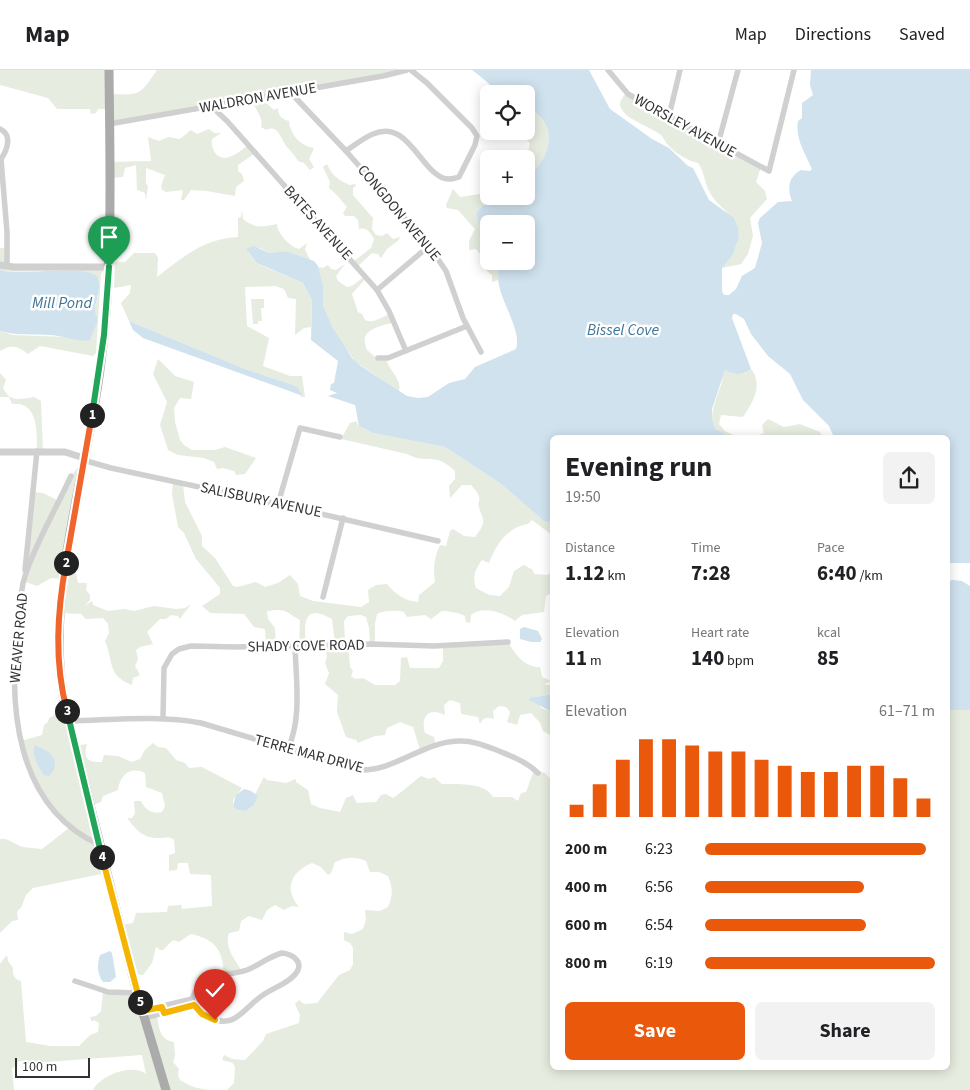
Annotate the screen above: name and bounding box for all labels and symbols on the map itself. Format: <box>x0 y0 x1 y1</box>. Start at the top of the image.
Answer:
street label: WALDRON AVENUE <box>198 77 318 119</box>
street label: WORSLEY AVENUE <box>630 89 740 163</box>
street label: CONGDON AVENUE <box>352 160 446 266</box>
street label: BATES AVENUE <box>279 181 357 265</box>
pin <box>88 216 130 267</box>
water label: Mill Pond <box>32 292 92 314</box>
water label: Bissel Cove <box>587 319 659 341</box>
pin: 1 <box>80 402 104 428</box>
street label: SALISBURY AVENUE <box>198 477 324 523</box>
pin: 2 <box>54 550 78 576</box>
street label: WEAVER ROAD <box>5 592 33 684</box>
street label: SHADY COVE ROAD <box>247 634 365 658</box>
pin: 3 <box>54 698 80 724</box>
street label: TERRE MAR DRIVE <box>252 729 366 779</box>
pin: 4 <box>90 844 114 870</box>
pin <box>194 969 236 1020</box>
pin: 5 <box>128 990 152 1014</box>
scale bar <box>15 1055 90 1078</box>

